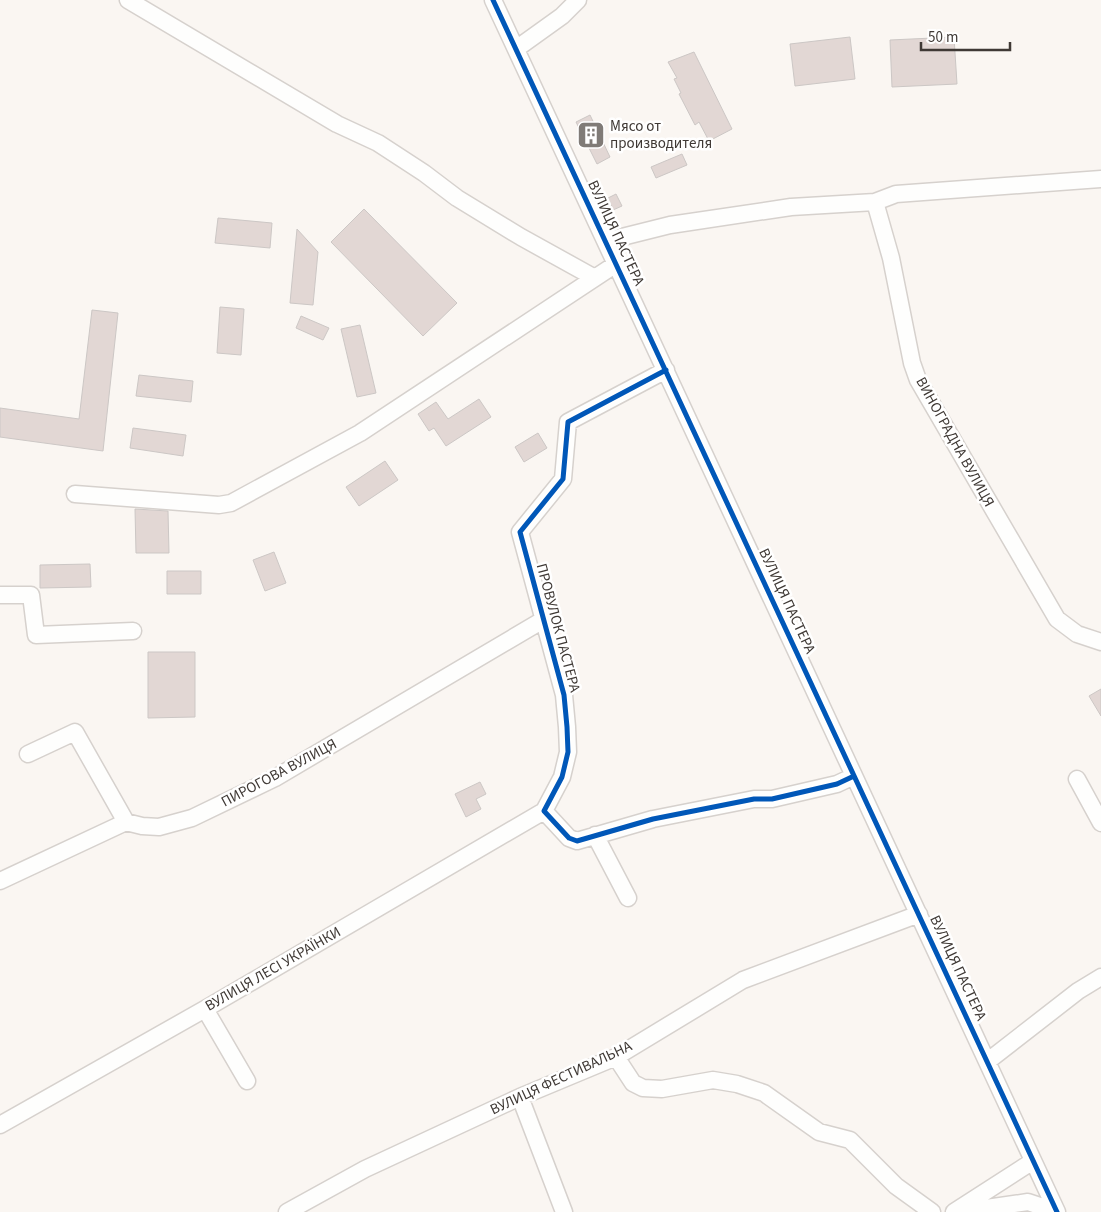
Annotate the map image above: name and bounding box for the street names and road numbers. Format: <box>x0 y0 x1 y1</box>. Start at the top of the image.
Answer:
street label: ВУЛИЦЯ ПАСТЕРА <box>582 177 650 290</box>
street label: ВИНОГРАДНА ВУЛИЦЯ <box>911 373 999 511</box>
street label: ВУЛИЦЯ ПАСТЕРА <box>753 545 821 658</box>
street label: ПРОВУЛОК ПАСТЕРА <box>531 561 586 696</box>
street label: ПИРОГОВА ВУЛИЦЯ <box>218 734 340 812</box>
street label: ВУЛИЦЯ ПАСТЕРА <box>924 912 992 1025</box>
street label: ВУЛИЦЯ ЛЕСІ УКРАЇНКИ <box>201 921 345 1017</box>
street label: ВУЛИЦЯ ФЕСТИВАЛЬНА <box>487 1035 636 1120</box>

